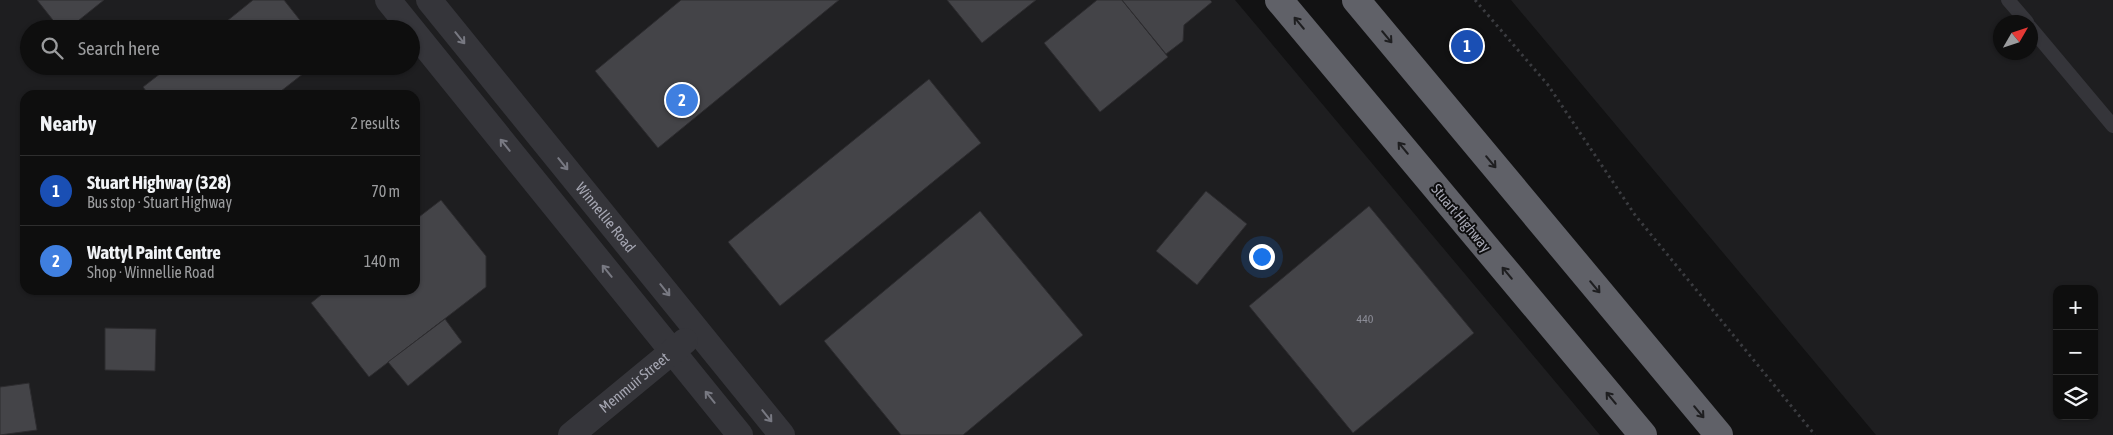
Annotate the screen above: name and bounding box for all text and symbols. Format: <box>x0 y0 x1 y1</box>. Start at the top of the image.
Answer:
north arrow <box>1993 15 2038 60</box>
one-way arrow <box>1293 17 1304 30</box>
search box <box>20 20 420 75</box>
pin: 1 <box>1451 27 1483 65</box>
one-way arrow <box>455 31 466 44</box>
one-way arrow <box>1381 31 1393 44</box>
icon: search <box>38 34 66 62</box>
text: Search here <box>78 37 160 59</box>
pin: 2 <box>666 81 698 119</box>
text: Nearby <box>40 111 96 135</box>
text: 2 results <box>350 114 400 132</box>
one-way arrow <box>500 138 511 151</box>
one-way arrow <box>1398 142 1409 155</box>
one-way arrow <box>1486 155 1497 168</box>
one-way arrow <box>557 157 568 170</box>
text: Stuart Highway (328) <box>87 171 231 193</box>
street label: Winnellie Road <box>573 179 639 255</box>
street label: Stuart Highway <box>1428 180 1495 255</box>
text: 1 <box>52 182 60 200</box>
text: 70 m <box>371 182 400 200</box>
text: Bus stop · Stuart Highway <box>87 193 232 211</box>
text: Wattyl Paint Centre <box>87 241 221 263</box>
your location <box>1249 244 1275 270</box>
text: 2 <box>52 252 60 270</box>
text: 140 m <box>364 252 400 270</box>
text: Shop · Winnellie Road <box>87 263 215 281</box>
one-way arrow <box>602 265 613 278</box>
one-way arrow <box>1502 267 1513 280</box>
one-way arrow <box>1590 280 1601 293</box>
one-way arrow <box>659 283 670 296</box>
map controls <box>2053 285 2098 420</box>
button: + <box>2053 285 2098 330</box>
house number: 440 <box>1357 312 1374 326</box>
button: − <box>2053 330 2098 375</box>
street label: Menmuir Street <box>596 349 672 416</box>
button: layers <box>2053 375 2098 420</box>
one-way arrow <box>704 391 715 404</box>
one-way arrow <box>1606 391 1617 404</box>
one-way arrow <box>1694 405 1705 418</box>
one-way arrow <box>762 410 773 423</box>

